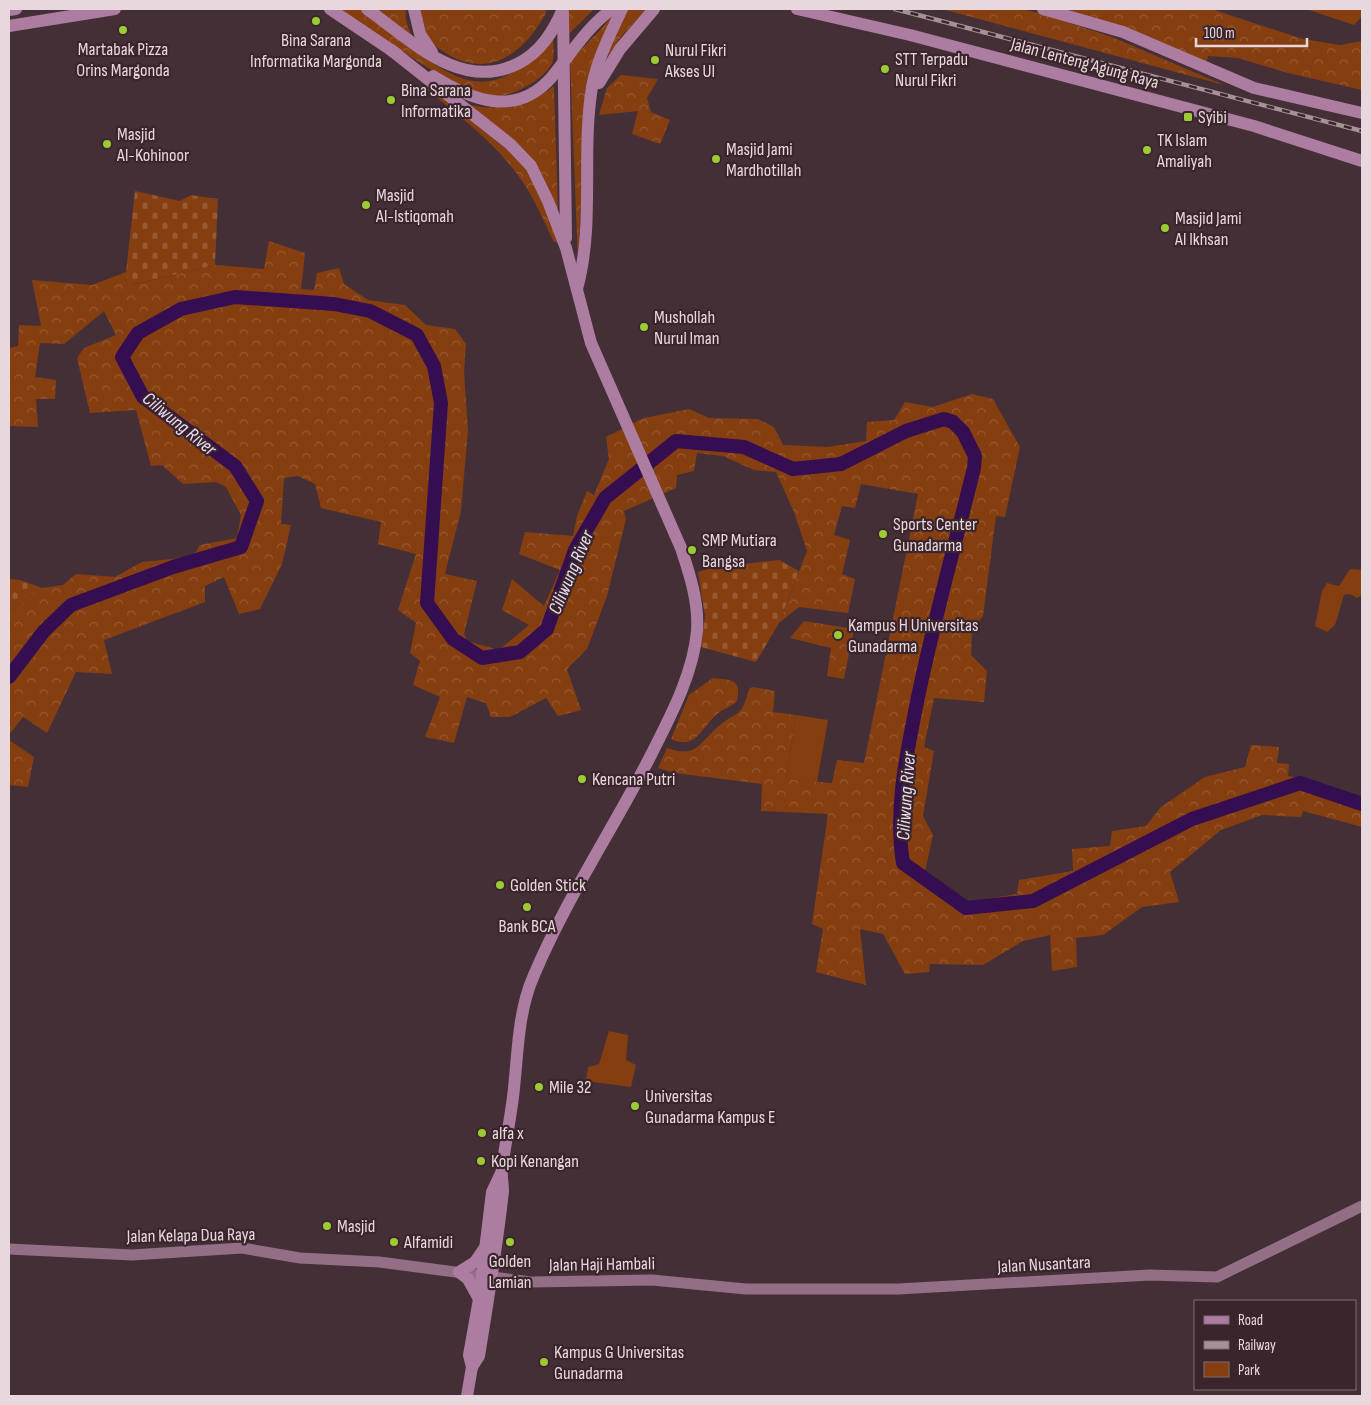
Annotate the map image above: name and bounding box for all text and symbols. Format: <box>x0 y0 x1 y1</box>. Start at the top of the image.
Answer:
marker: Bina Sarana Informatika Margonda <box>310 15 322 27</box>
scale bar <box>1196 15 1307 47</box>
marker: Martabak Pizza Orins Margonda <box>117 24 129 36</box>
text: 100 m <box>1204 24 1235 43</box>
place label: Bina Sarana Informatika Margonda <box>250 30 382 72</box>
street label: Jalan Lenteng Agung Raya <box>1008 33 1161 93</box>
place label: Martabak Pizza Orins Margonda <box>76 39 170 81</box>
place label: Nurul Fikri Akses UI <box>664 40 726 82</box>
place label: STT Terpadu Nurul Fikri <box>895 49 968 91</box>
marker: Nurul Fikri Akses UI <box>649 54 661 66</box>
marker: STT Terpadu Nurul Fikri <box>879 63 891 75</box>
place label: Bina Sarana Informatika <box>401 80 471 122</box>
marker: Bina Sarana Informatika <box>385 94 397 106</box>
place label: Syibi <box>1198 107 1227 128</box>
marker: Syibi <box>1182 111 1194 123</box>
place label: Masjid Al-Kohinoor <box>116 124 189 166</box>
place label: TK Islam Amaliyah <box>1156 130 1212 172</box>
marker: Masjid Al-Kohinoor <box>101 138 113 150</box>
place label: Masjid Jami Mardhotillah <box>726 139 801 181</box>
marker: TK Islam Amaliyah <box>1141 144 1153 156</box>
marker: Masjid Jami Mardhotillah <box>710 153 722 165</box>
place label: Masjid Al-Istiqomah <box>375 185 454 227</box>
marker: Masjid Al-Istiqomah <box>360 199 372 211</box>
place label: Masjid Jami Al Ikhsan <box>1174 208 1242 250</box>
marker: Masjid Jami Al Ikhsan <box>1159 222 1171 234</box>
place label: Mushollah Nurul Iman <box>654 307 719 349</box>
marker: Mushollah Nurul Iman <box>638 321 650 333</box>
water label: Ciliwung River <box>137 387 221 461</box>
place label: Sports Center Gunadarma <box>893 514 977 556</box>
water label: Ciliwung River <box>543 527 600 618</box>
marker: Sports Center Gunadarma <box>877 528 889 540</box>
place label: SMP Mutiara Bangsa <box>702 530 777 572</box>
marker: SMP Mutiara Bangsa <box>686 544 698 556</box>
place label: Kampus H Universitas Gunadarma <box>848 615 978 657</box>
marker: Kampus H Universitas Gunadarma <box>832 629 844 641</box>
water label: Ciliwung River <box>892 750 921 841</box>
place label: Kencana Putri <box>592 769 675 790</box>
marker: Kencana Putri <box>576 773 588 785</box>
place label: Golden Stick <box>510 875 586 896</box>
marker: Golden Stick <box>494 879 506 891</box>
marker: Bank BCA <box>521 901 533 913</box>
place label: Bank BCA <box>499 916 556 937</box>
place label: Mile 32 <box>549 1077 591 1098</box>
marker: Mile 32 <box>533 1081 545 1093</box>
place label: Universitas Gunadarma Kampus E <box>645 1086 775 1128</box>
marker: Universitas Gunadarma Kampus E <box>629 1100 641 1112</box>
place label: alfa x <box>492 1123 524 1144</box>
marker: alfa x <box>476 1127 488 1139</box>
place label: Kopi Kenangan <box>491 1151 579 1172</box>
marker: Kopi Kenangan <box>475 1155 487 1167</box>
place label: Masjid <box>337 1216 375 1237</box>
marker: Masjid <box>321 1220 333 1232</box>
street label: Jalan Kelapa Dua Raya <box>125 1224 256 1247</box>
place label: Alfamidi <box>403 1232 453 1253</box>
marker: Alfamidi <box>388 1236 400 1248</box>
marker: Golden Lamian <box>504 1236 516 1248</box>
place label: Golden Lamian <box>488 1251 532 1293</box>
street label: Jalan Nusantara <box>996 1252 1091 1277</box>
street label: Jalan Haji Hambali <box>548 1253 655 1276</box>
legend <box>1194 1300 1356 1390</box>
text: Road <box>1238 1311 1263 1330</box>
text: Railway <box>1238 1336 1276 1355</box>
place label: Kampus G Universitas Gunadarma <box>554 1342 684 1384</box>
marker: Kampus G Universitas Gunadarma <box>538 1356 550 1368</box>
text: Park <box>1238 1361 1260 1380</box>

